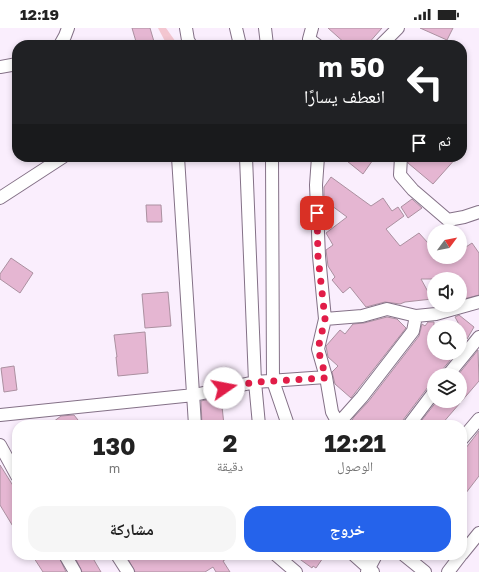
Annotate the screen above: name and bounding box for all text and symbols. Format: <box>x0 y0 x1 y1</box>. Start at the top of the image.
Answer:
text: 12:19 <box>20 5 59 23</box>
text: 50 m <box>318 50 385 83</box>
icon: left <box>399 56 451 108</box>
text: انعطف يسارًا <box>304 85 385 107</box>
text: ثم <box>438 131 451 149</box>
icon: arrive <box>408 132 430 154</box>
pin <box>300 196 334 230</box>
icon: arrive <box>306 202 328 224</box>
north arrow <box>427 224 467 264</box>
map controls <box>427 224 467 408</box>
button: sound <box>427 272 467 312</box>
button: search <box>427 320 467 360</box>
position arrow <box>203 367 245 409</box>
button: layers <box>427 368 467 408</box>
text: 2 <box>223 428 237 457</box>
text: 12:21 <box>324 428 386 457</box>
text: 130 <box>93 431 136 460</box>
text: دقيقة <box>217 458 243 474</box>
text: الوصول <box>337 458 373 474</box>
text: m <box>109 460 120 476</box>
button: مشاركة <box>28 506 236 552</box>
button: خروج <box>244 506 451 552</box>

